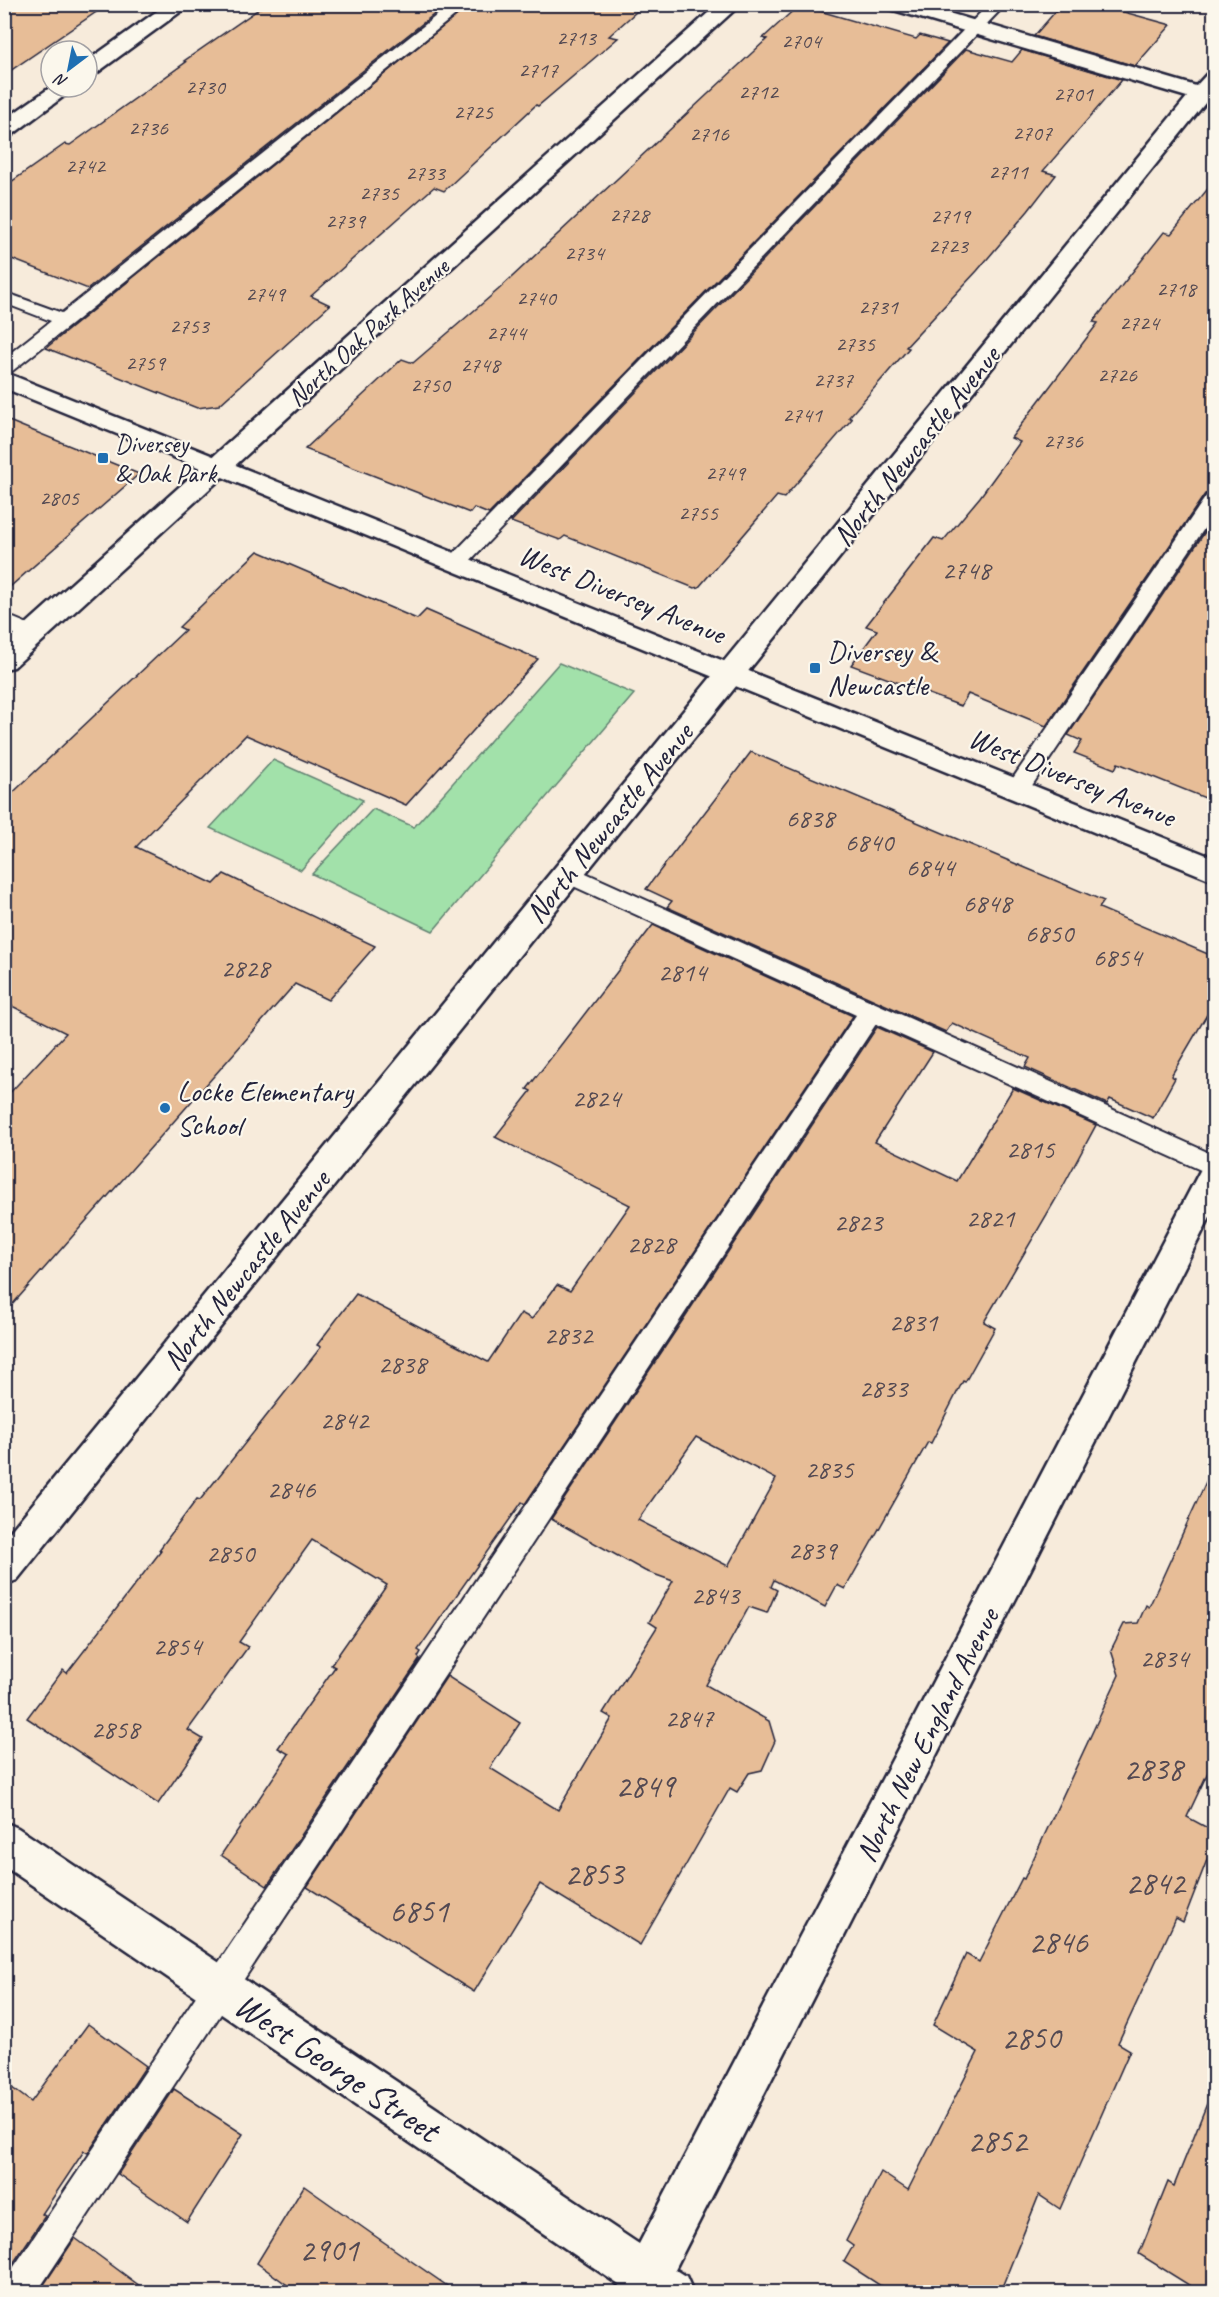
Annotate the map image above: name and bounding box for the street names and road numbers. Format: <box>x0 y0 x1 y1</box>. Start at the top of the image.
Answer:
street label: North Oak Park Avenue <box>280 250 457 413</box>
street label: North Newcastle Avenue <box>824 336 1010 554</box>
street label: West Diversey Avenue <box>513 535 733 653</box>
street label: North Newcastle Avenue <box>517 713 703 931</box>
street label: West Diversey Avenue <box>963 718 1183 836</box>
street label: North Newcastle Avenue <box>154 1160 340 1378</box>
street label: North New England Avenue <box>847 1600 1008 1868</box>
street label: West George Street <box>226 1982 451 2154</box>

